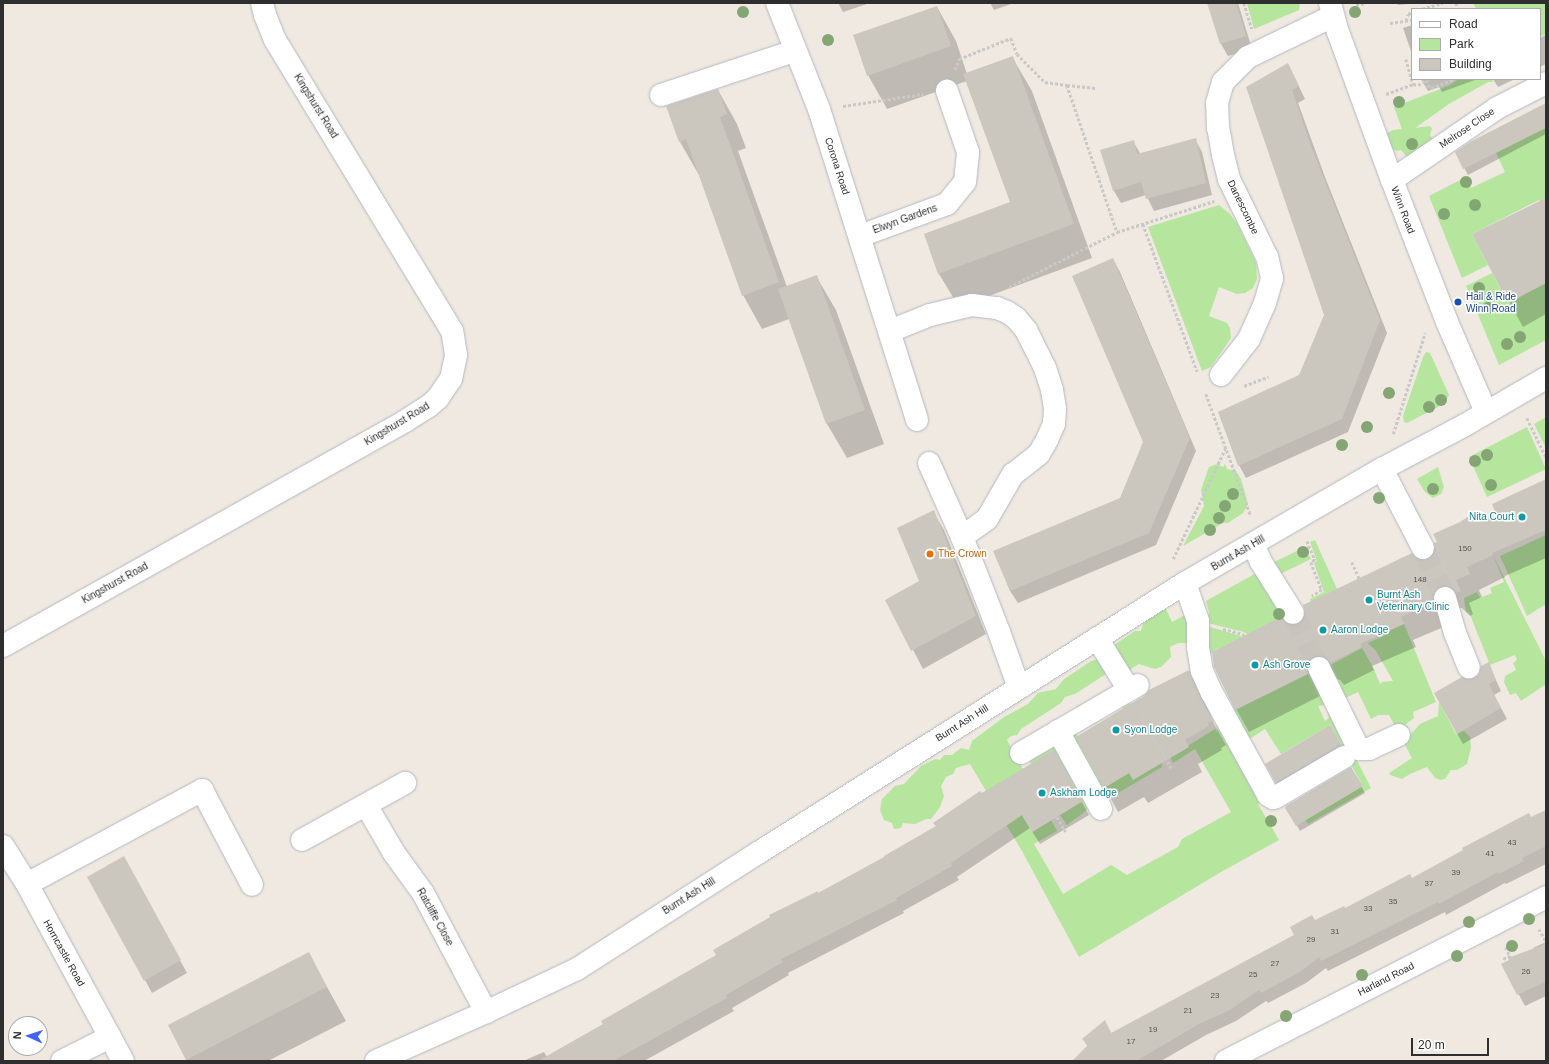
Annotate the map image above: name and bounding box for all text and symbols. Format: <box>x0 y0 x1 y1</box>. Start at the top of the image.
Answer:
legend <box>1411 8 1541 80</box>
text: Road <box>1449 17 1478 31</box>
text: Park <box>1449 37 1474 51</box>
text: Building <box>1449 57 1492 71</box>
street label: Kingshurst Road <box>291 71 341 141</box>
street label: Melrose Close <box>1437 105 1497 151</box>
street label: Corona Road <box>822 136 852 196</box>
street label: Danescombe <box>1225 178 1261 236</box>
street label: Winn Road <box>1389 185 1417 235</box>
street label: Elwyn Gardens <box>871 202 939 236</box>
place label: Hail & Ride Winn Road <box>1466 290 1516 314</box>
marker: Hail & Ride Winn Road <box>1453 297 1463 307</box>
street label: Kingshurst Road <box>362 400 432 448</box>
place label: Nita Court <box>1469 511 1514 523</box>
marker: Nita Court <box>1517 512 1527 522</box>
street label: Burnt Ash Hill <box>1209 533 1267 573</box>
house number: 150 <box>1458 544 1472 554</box>
place label: The Crown <box>938 548 987 560</box>
marker: The Crown <box>925 549 935 559</box>
street label: Kingshurst Road <box>80 560 150 606</box>
house number: 148 <box>1413 575 1427 585</box>
place label: Burnt Ash Veterinary Clinic <box>1377 588 1449 612</box>
marker: Burnt Ash Veterinary Clinic <box>1364 595 1374 605</box>
place label: Aaron Lodge <box>1331 624 1388 636</box>
marker: Aaron Lodge <box>1318 625 1328 635</box>
place label: Ash Grove <box>1263 659 1310 671</box>
marker: Ash Grove <box>1250 660 1260 670</box>
street label: Burnt Ash Hill <box>933 702 991 744</box>
place label: Syon Lodge <box>1124 724 1177 736</box>
marker: Syon Lodge <box>1111 725 1121 735</box>
place label: Askham Lodge <box>1050 787 1117 799</box>
marker: Askham Lodge <box>1037 788 1047 798</box>
house number: 43 <box>1508 838 1516 848</box>
house number: 41 <box>1486 849 1494 859</box>
house number: 39 <box>1452 868 1460 878</box>
street label: Burnt Ash Hill <box>660 875 718 917</box>
house number: 37 <box>1425 879 1433 889</box>
street label: Ratcliffe Close <box>414 886 456 948</box>
house number: 35 <box>1389 897 1397 907</box>
house number: 33 <box>1364 904 1372 914</box>
street label: Horncastle Road <box>41 918 87 988</box>
house number: 31 <box>1331 927 1339 937</box>
house number: 29 <box>1307 935 1315 945</box>
house number: 27 <box>1271 959 1279 969</box>
street label: Harland Road <box>1356 960 1416 998</box>
house number: 26 <box>1522 967 1530 977</box>
house number: 25 <box>1249 970 1257 980</box>
house number: 23 <box>1211 991 1219 1001</box>
house number: 21 <box>1184 1006 1192 1016</box>
north arrow <box>8 1016 48 1056</box>
house number: 19 <box>1149 1025 1157 1035</box>
scale bar <box>1413 1030 1491 1056</box>
text: N <box>11 1031 23 1040</box>
house number: 17 <box>1127 1037 1135 1047</box>
text: 20 m <box>1418 1038 1445 1052</box>

